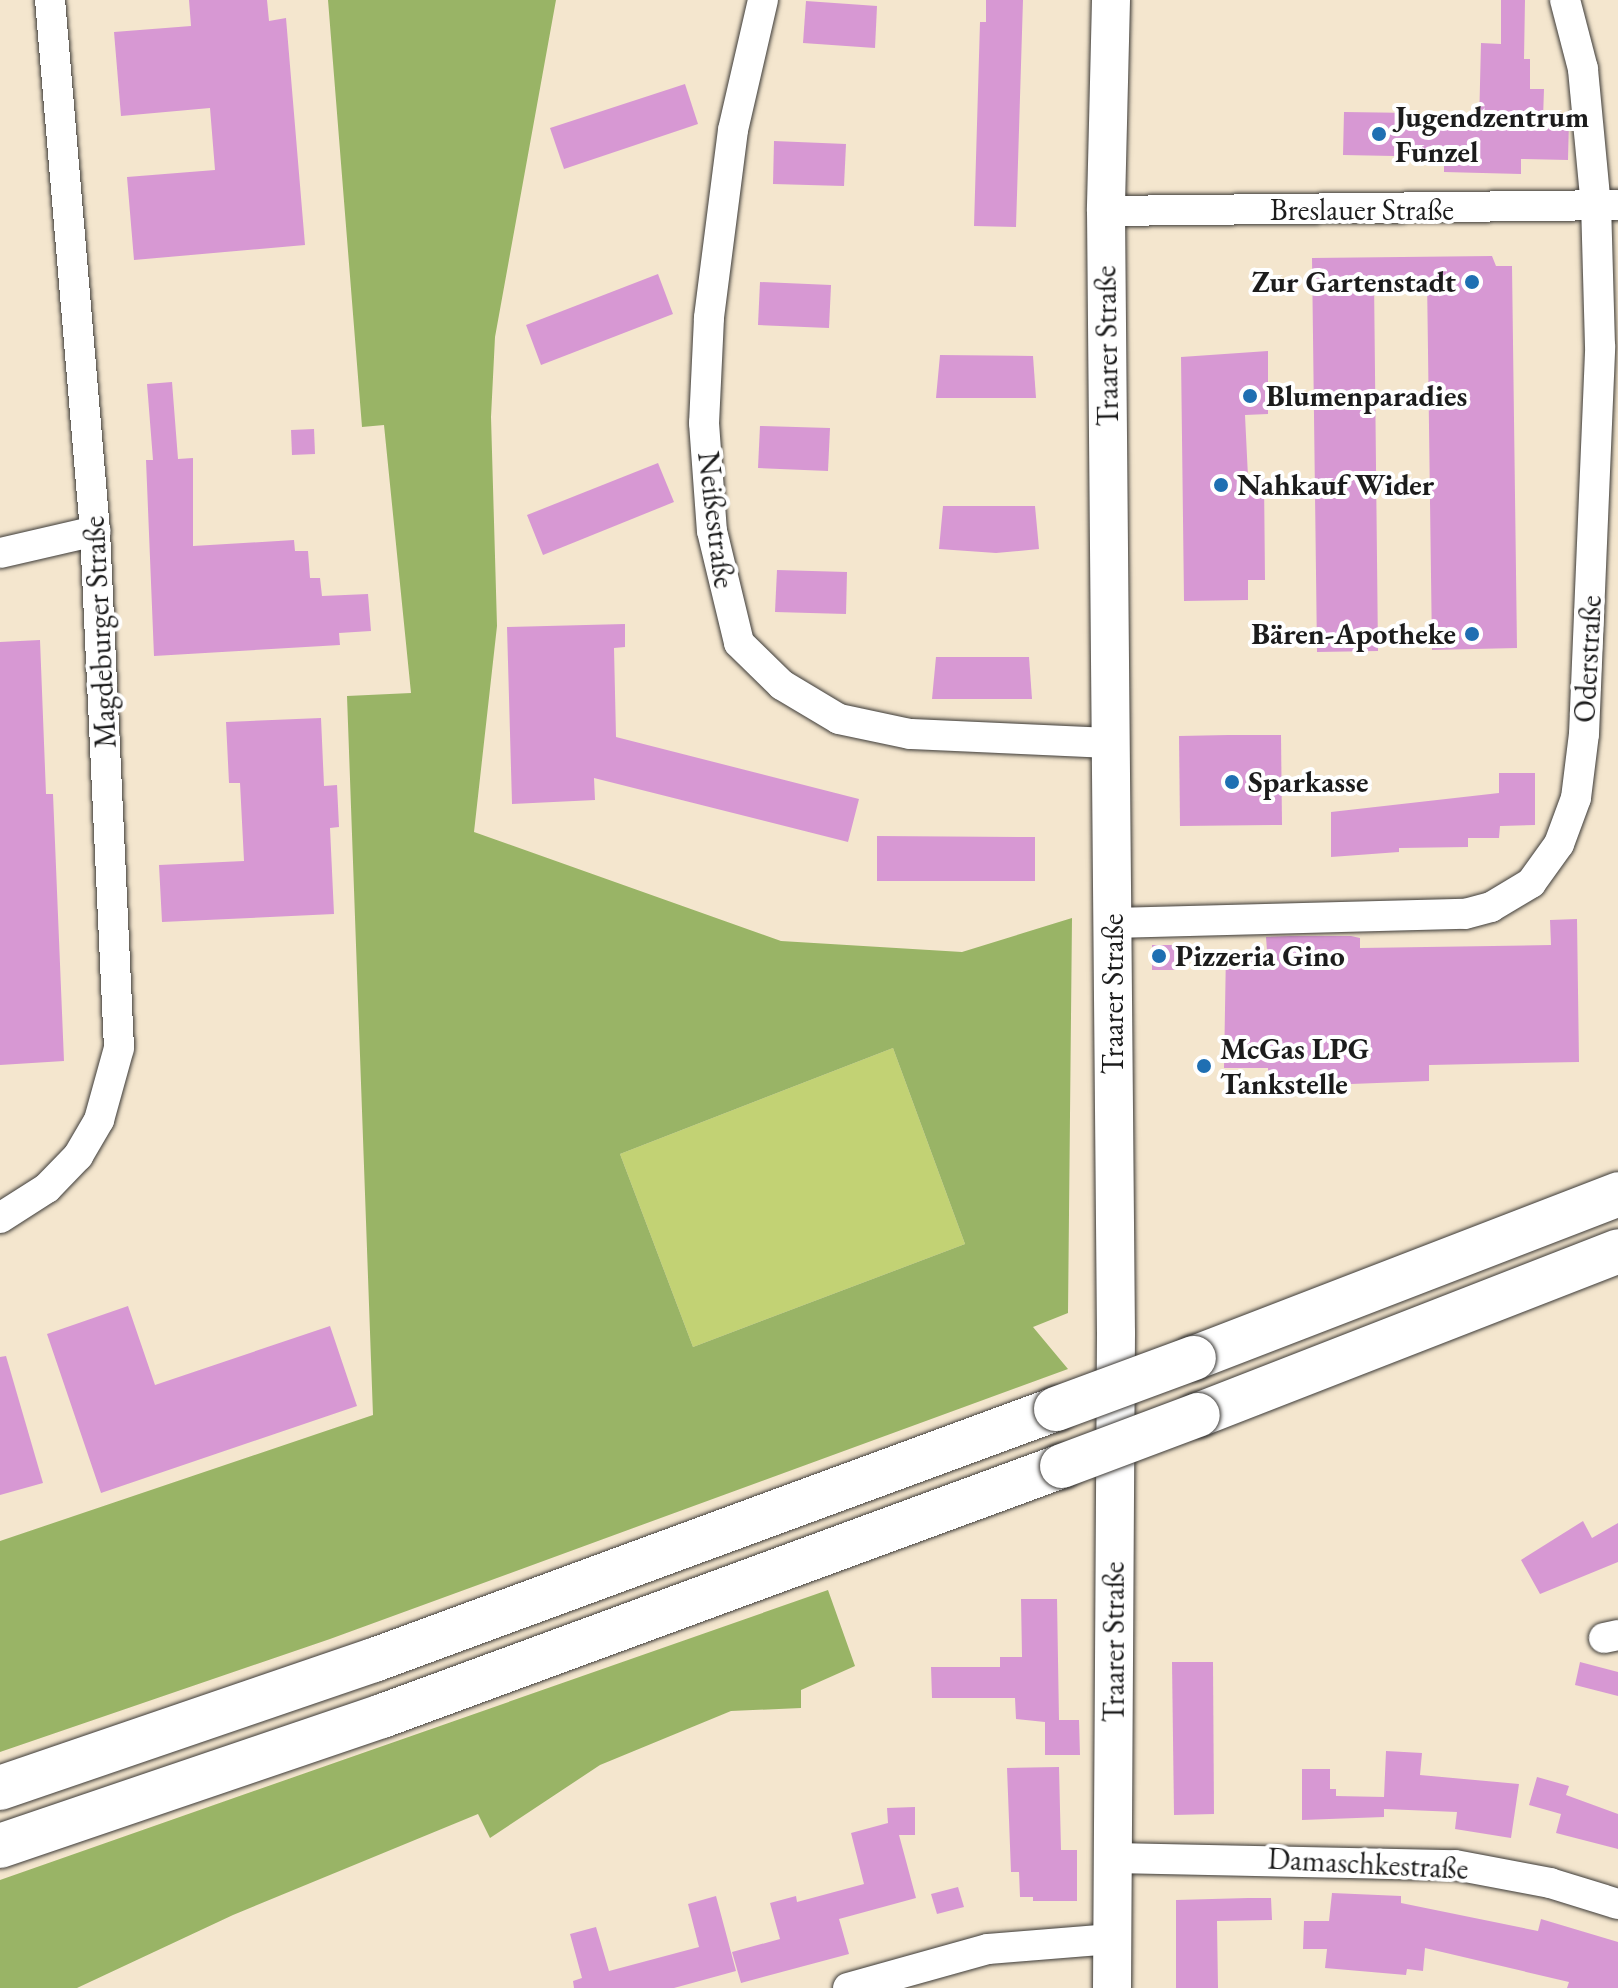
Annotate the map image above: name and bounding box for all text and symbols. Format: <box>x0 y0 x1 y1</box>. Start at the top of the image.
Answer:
place label: Jugendzentrum Funzel <box>1395 99 1589 170</box>
marker: Jugendzentrum Funzel <box>1370 125 1388 143</box>
street label: Breslauer Straße <box>1270 192 1454 228</box>
place label: Zur Gartenstadt <box>1252 264 1456 300</box>
street label: Traarer Straße <box>1088 265 1126 427</box>
marker: Zur Gartenstadt <box>1463 273 1481 291</box>
place label: Blumenparadies <box>1266 378 1467 414</box>
marker: Blumenparadies <box>1241 387 1259 405</box>
street label: Neißestraße <box>690 450 742 590</box>
place label: Nahkauf Wider <box>1237 467 1434 503</box>
marker: Nahkauf Wider <box>1212 476 1230 494</box>
street label: Magdeburger Straße <box>76 515 124 749</box>
street label: Oderstraße <box>1567 594 1609 724</box>
place label: Bären-Apotheke <box>1251 616 1456 652</box>
marker: Bären-Apotheke <box>1463 625 1481 643</box>
place label: Sparkasse <box>1248 764 1368 800</box>
marker: Sparkasse <box>1223 773 1241 791</box>
street label: Traarer Straße <box>1095 914 1131 1074</box>
place label: Pizzeria Gino <box>1175 938 1345 974</box>
marker: Pizzeria Gino <box>1150 947 1168 965</box>
place label: McGas LPG Tankstelle <box>1220 1031 1369 1102</box>
marker: McGas LPG Tankstelle <box>1195 1057 1213 1075</box>
street label: Traarer Straße <box>1096 1562 1132 1722</box>
street label: Damaschkestraße <box>1267 1841 1469 1887</box>

